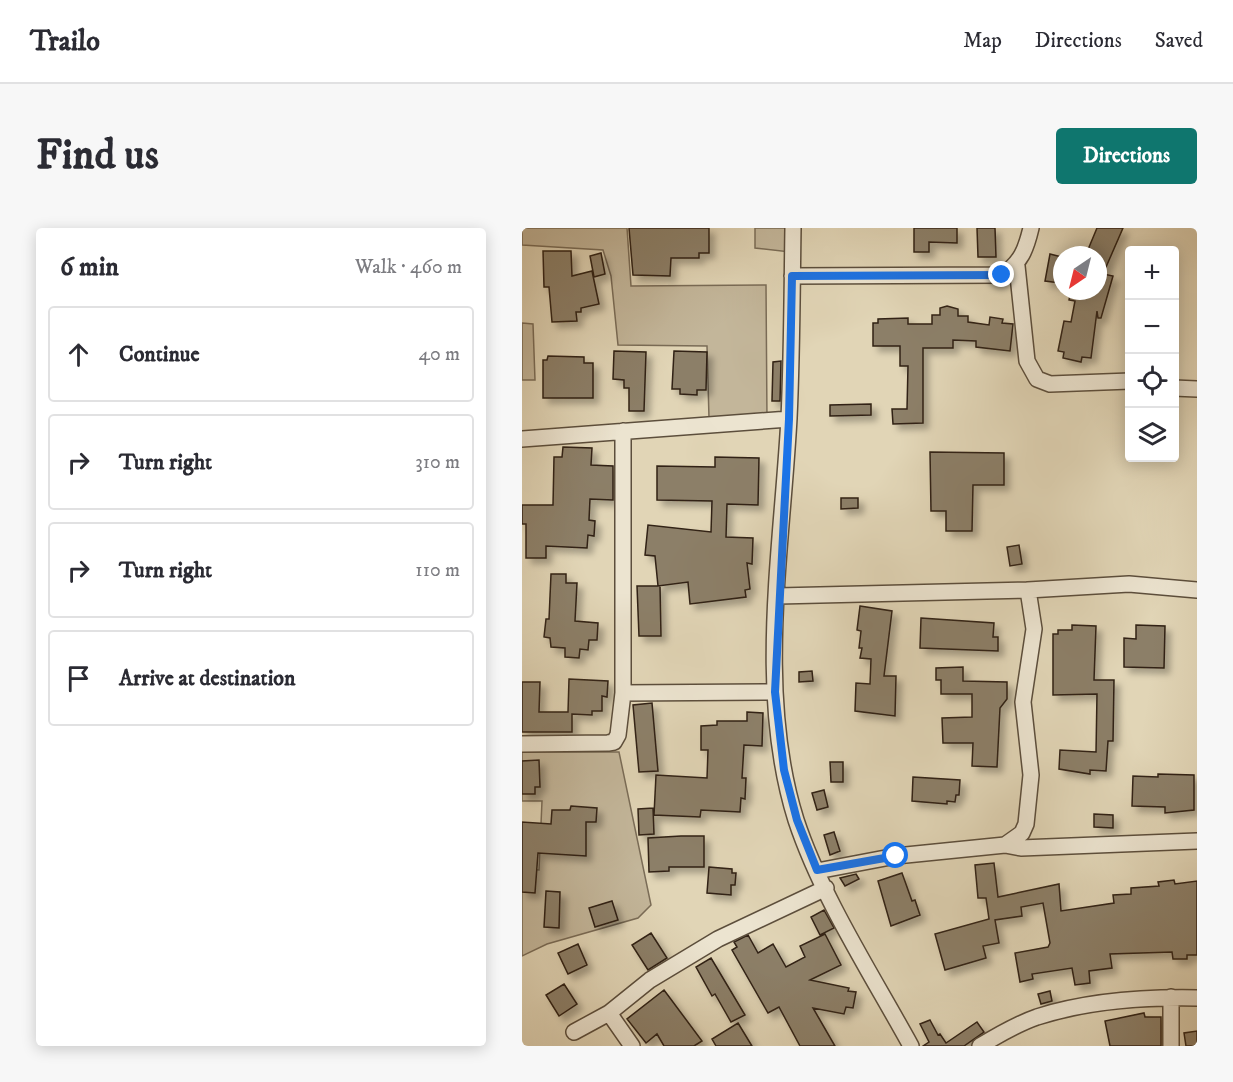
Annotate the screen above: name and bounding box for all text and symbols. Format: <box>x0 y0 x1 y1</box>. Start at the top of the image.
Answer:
text: Trailo <box>30 24 100 59</box>
text: Map <box>963 28 1002 54</box>
text: Directions <box>1035 28 1122 54</box>
text: Saved <box>1155 28 1203 54</box>
button: Directions <box>1056 128 1197 184</box>
text: Find us <box>36 130 159 182</box>
north arrow <box>1053 246 1107 300</box>
map controls <box>1125 246 1179 462</box>
button: + <box>1125 246 1179 300</box>
text: 6 min <box>60 251 119 284</box>
text: Walk · 460 m <box>355 255 462 280</box>
route end <box>988 261 1014 287</box>
button: − <box>1125 300 1179 354</box>
icon: ahead <box>62 338 95 371</box>
text: Continue <box>119 341 200 368</box>
text: 40 m <box>418 342 460 367</box>
button: locate <box>1125 354 1179 408</box>
button: layers <box>1125 408 1179 462</box>
icon: right <box>62 446 95 479</box>
text: Turn right <box>119 449 212 476</box>
text: 310 m <box>415 450 460 475</box>
icon: right <box>62 554 95 587</box>
text: Turn right <box>119 557 212 584</box>
text: 110 m <box>415 558 460 583</box>
icon: arrive <box>62 662 95 695</box>
text: Arrive at destination <box>119 665 296 692</box>
route start <box>882 842 908 868</box>

